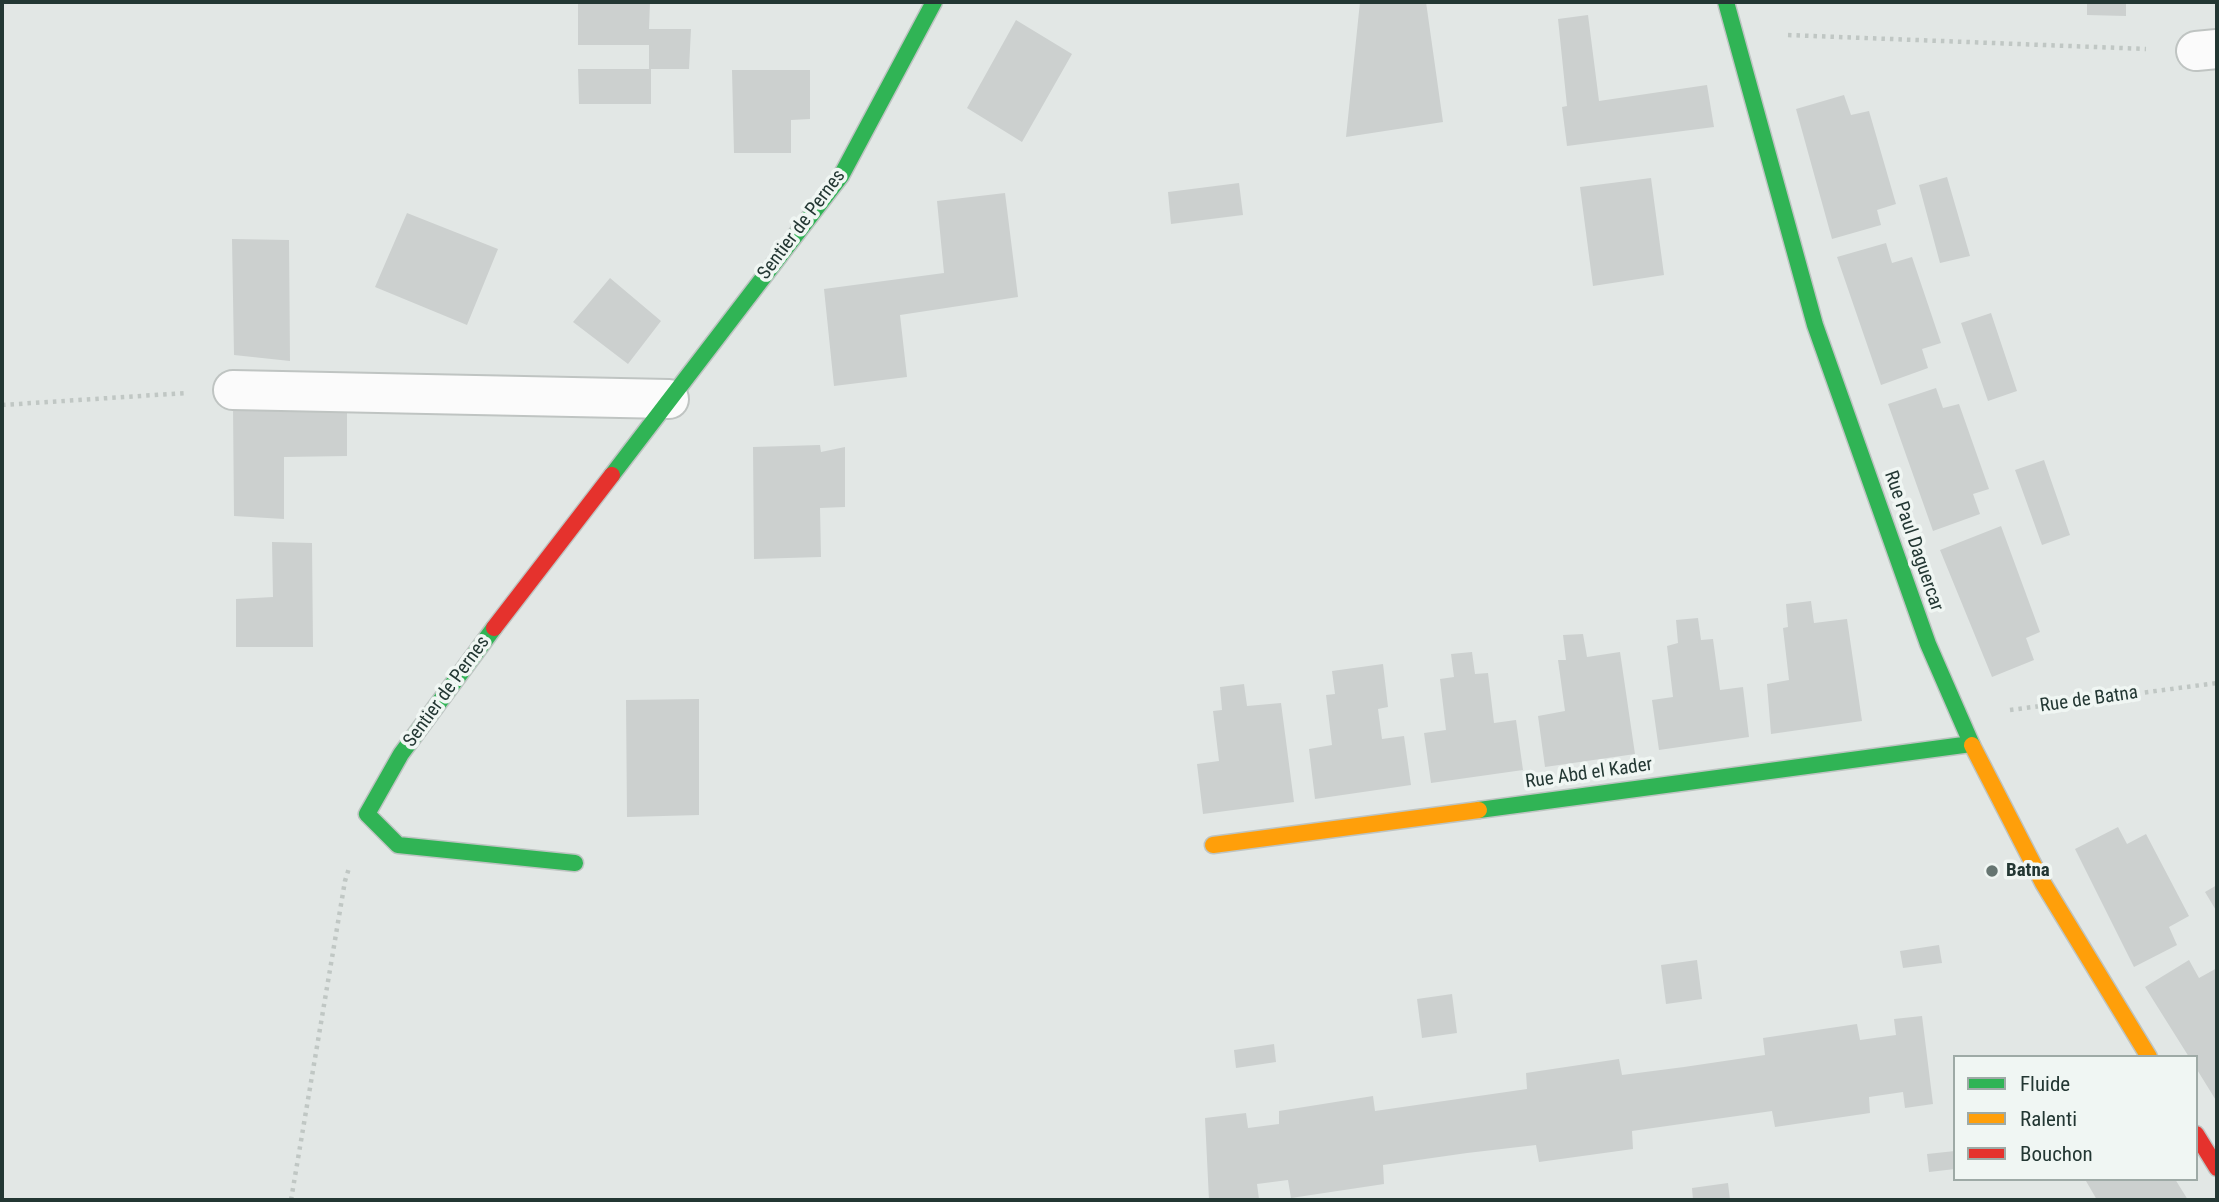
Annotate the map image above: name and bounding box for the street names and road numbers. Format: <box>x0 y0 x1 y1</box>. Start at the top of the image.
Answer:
street label: Sentier de Pernes <box>753 166 851 284</box>
street label: Rue Paul Daguercar <box>1878 468 1948 614</box>
street label: Sentier de Pernes <box>399 632 495 752</box>
street label: Rue de Batna <box>2039 682 2139 718</box>
street label: Rue Abd el Kader <box>1524 754 1654 794</box>

